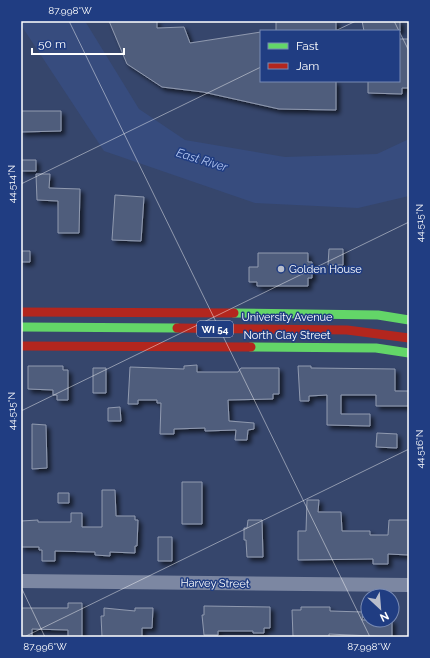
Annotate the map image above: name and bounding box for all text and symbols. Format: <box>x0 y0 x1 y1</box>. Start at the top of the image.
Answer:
text: 87.998°W <box>48 5 92 16</box>
scale bar <box>32 30 124 56</box>
legend <box>260 30 400 82</box>
text: 50 m <box>38 37 66 51</box>
text: Fast <box>296 39 319 53</box>
text: Jam <box>296 59 319 73</box>
water label: East River <box>175 146 230 175</box>
text: 44.514°N <box>6 165 17 203</box>
text: 44.515°N <box>414 204 425 242</box>
place label: Golden House <box>289 263 362 276</box>
marker: Golden House <box>276 264 286 274</box>
street label: University Avenue <box>241 311 333 324</box>
road number: WI 54 <box>197 321 233 337</box>
street label: North Clay Street <box>243 329 331 342</box>
text: 44.515°N <box>6 392 17 430</box>
text: 44.516°N <box>414 430 425 468</box>
street label: Harvey Street <box>180 576 250 591</box>
north arrow <box>360 588 400 628</box>
text: N <box>378 609 391 624</box>
text: 87.996°W <box>23 641 67 652</box>
text: 87.998°W <box>347 641 391 652</box>

